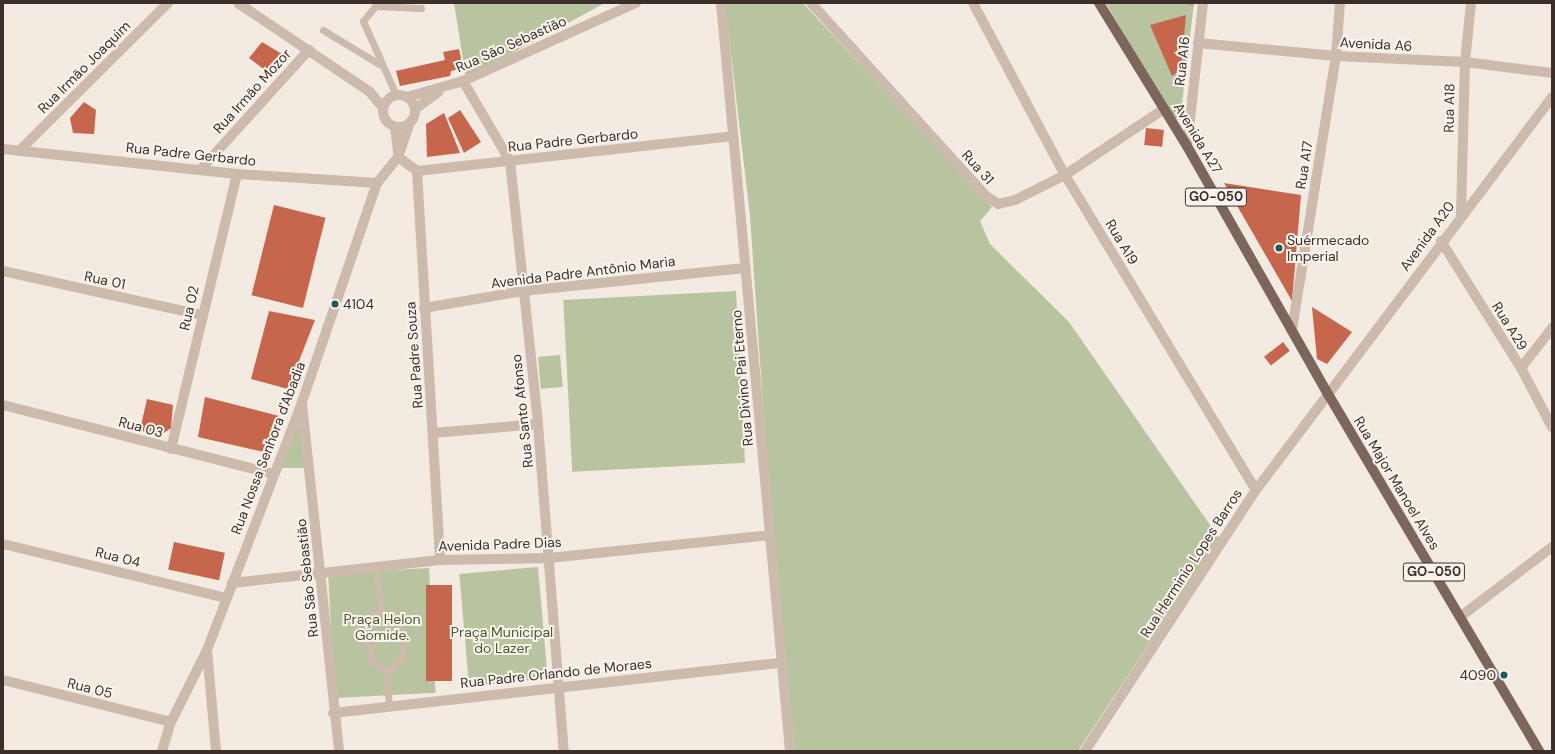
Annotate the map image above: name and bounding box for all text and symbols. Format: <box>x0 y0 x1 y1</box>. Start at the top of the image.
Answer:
street label: Rua São Sebastião <box>453 12 569 76</box>
street label: Rua Irmão Joaquim <box>34 17 134 117</box>
street label: Avenida A6 <box>1339 34 1413 54</box>
street label: Rua A16 <box>1171 35 1193 87</box>
street label: Rua Irmão Mozor <box>210 45 294 137</box>
street label: Rua A18 <box>1440 83 1458 133</box>
street label: Avenida A27 <box>1170 100 1226 176</box>
street label: Rua Padre Gerbardo <box>507 125 639 155</box>
street label: Rua Padre Gerbardo <box>125 139 257 169</box>
street label: Rua A17 <box>1292 140 1316 190</box>
street label: Rua 31 <box>958 146 998 188</box>
road number: GO-050 <box>1184 186 1248 208</box>
street label: Avenida A20 <box>1396 198 1458 274</box>
street label: Rua A19 <box>1102 216 1142 268</box>
place label: Suérmecado Imperial <box>1287 232 1369 264</box>
marker: Suérmecado Imperial <box>1274 243 1284 253</box>
street label: Avenida Padre Antônio Maria <box>490 252 676 292</box>
street label: Rua 01 <box>83 267 127 293</box>
street label: Rua 02 <box>176 284 202 332</box>
place label: 4104 <box>343 296 374 312</box>
marker: 4104 <box>330 299 340 309</box>
street label: Rua A29 <box>1489 299 1531 353</box>
street label: Rua Padre Souza <box>402 301 426 409</box>
street label: Rua Divino Pai Eterno <box>728 309 756 447</box>
street label: Rua Santo Afonso <box>508 353 536 469</box>
street label: Rua Nossa Senhora d'Abadia <box>227 359 309 537</box>
street label: Rua 03 <box>117 413 165 441</box>
street label: Rua Major Manoel Alves <box>1350 413 1444 553</box>
street label: Rua Herminio Lopes Barros <box>1137 485 1245 641</box>
street label: Rua São Sebastião <box>292 518 322 638</box>
street label: Avenida Padre Dias <box>438 533 562 555</box>
street label: Rua 04 <box>94 543 142 571</box>
road number: GO-050 <box>1402 561 1466 583</box>
park label: Praça Helon Gomide. <box>343 611 421 644</box>
park label: Praça Municipal do Lazer <box>451 624 553 656</box>
street label: Rua Padre Orlando de Moraes <box>459 655 653 691</box>
place label: 4090 <box>1460 667 1496 683</box>
marker: 4090 <box>1499 670 1509 680</box>
street label: Rua 05 <box>66 674 114 702</box>

